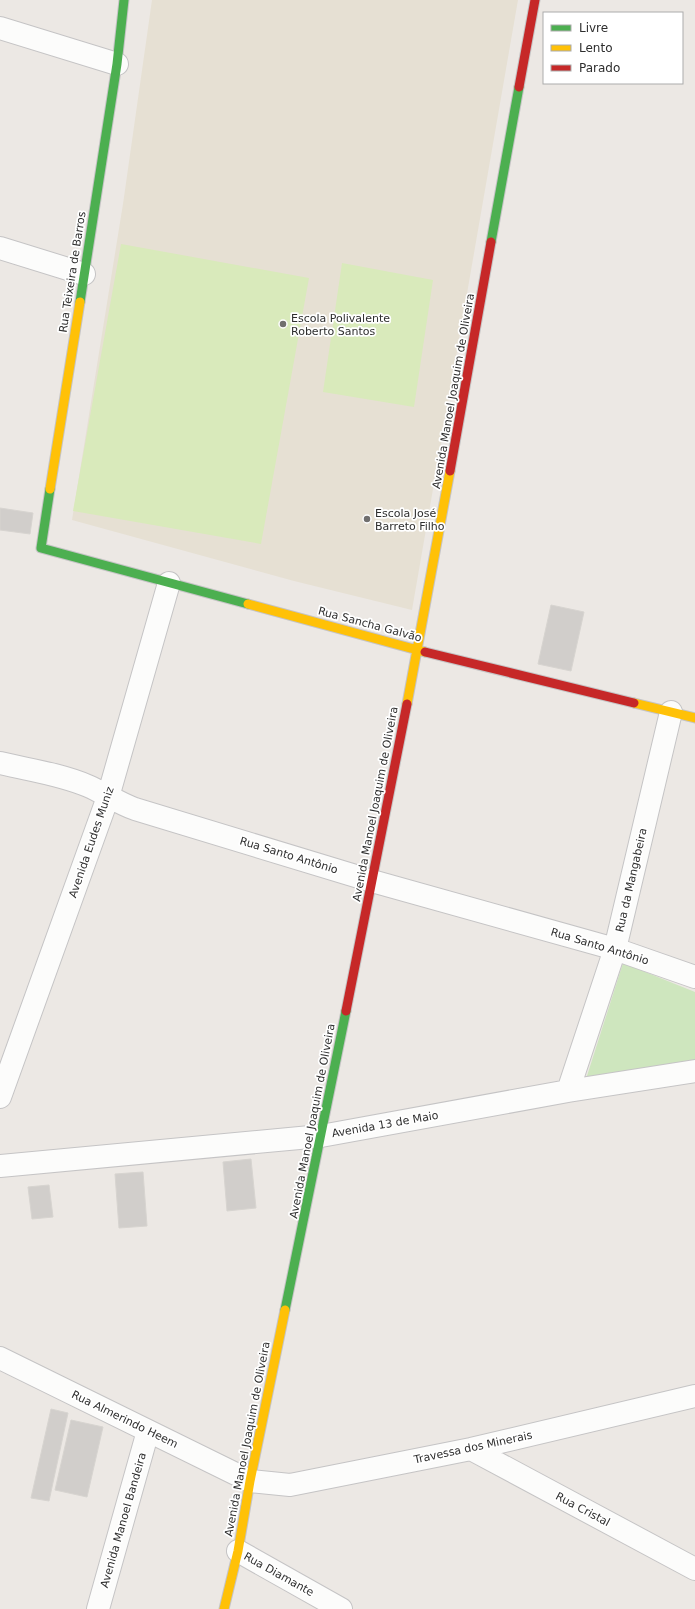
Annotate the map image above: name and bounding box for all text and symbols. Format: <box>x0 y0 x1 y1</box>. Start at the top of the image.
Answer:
legend <box>543 12 683 84</box>
text: Livre <box>579 21 608 35</box>
text: Lento <box>579 41 613 55</box>
text: Parado <box>579 61 620 75</box>
street label: Rua Teixeira de Barros <box>56 210 89 334</box>
street label: Avenida Manoel Joaquim de Oliveira <box>430 292 477 490</box>
place label: Escola Polivalente Roberto Santos <box>291 312 390 338</box>
marker: Escola Polivalente Roberto Santos <box>278 319 288 329</box>
place label: Escola José Barreto Filho <box>375 507 445 533</box>
marker: Escola José Barreto Filho <box>362 514 372 524</box>
street label: Rua Sancha Galvão <box>317 604 423 645</box>
street label: Avenida Manoel Joaquim de Oliveira <box>350 706 401 903</box>
street label: Avenida Eudes Muniz <box>66 785 117 899</box>
street label: Rua da Mangabeira <box>613 827 650 933</box>
street label: Rua Santo Antônio <box>238 834 340 877</box>
street label: Rua Santo Antônio <box>549 925 651 968</box>
street label: Avenida Manoel Joaquim de Oliveira <box>287 1023 338 1220</box>
street label: Avenida 13 de Maio <box>331 1109 440 1140</box>
street label: Avenida Manoel Joaquim de Oliveira <box>222 1341 273 1538</box>
street label: Rua Almerindo Heem <box>69 1388 180 1451</box>
street label: Travessa dos Minerais <box>412 1429 534 1467</box>
street label: Avenida Manoel Bandeira <box>98 1451 149 1589</box>
street label: Rua Cristal <box>553 1490 612 1529</box>
street label: Rua Diamante <box>241 1550 316 1599</box>

